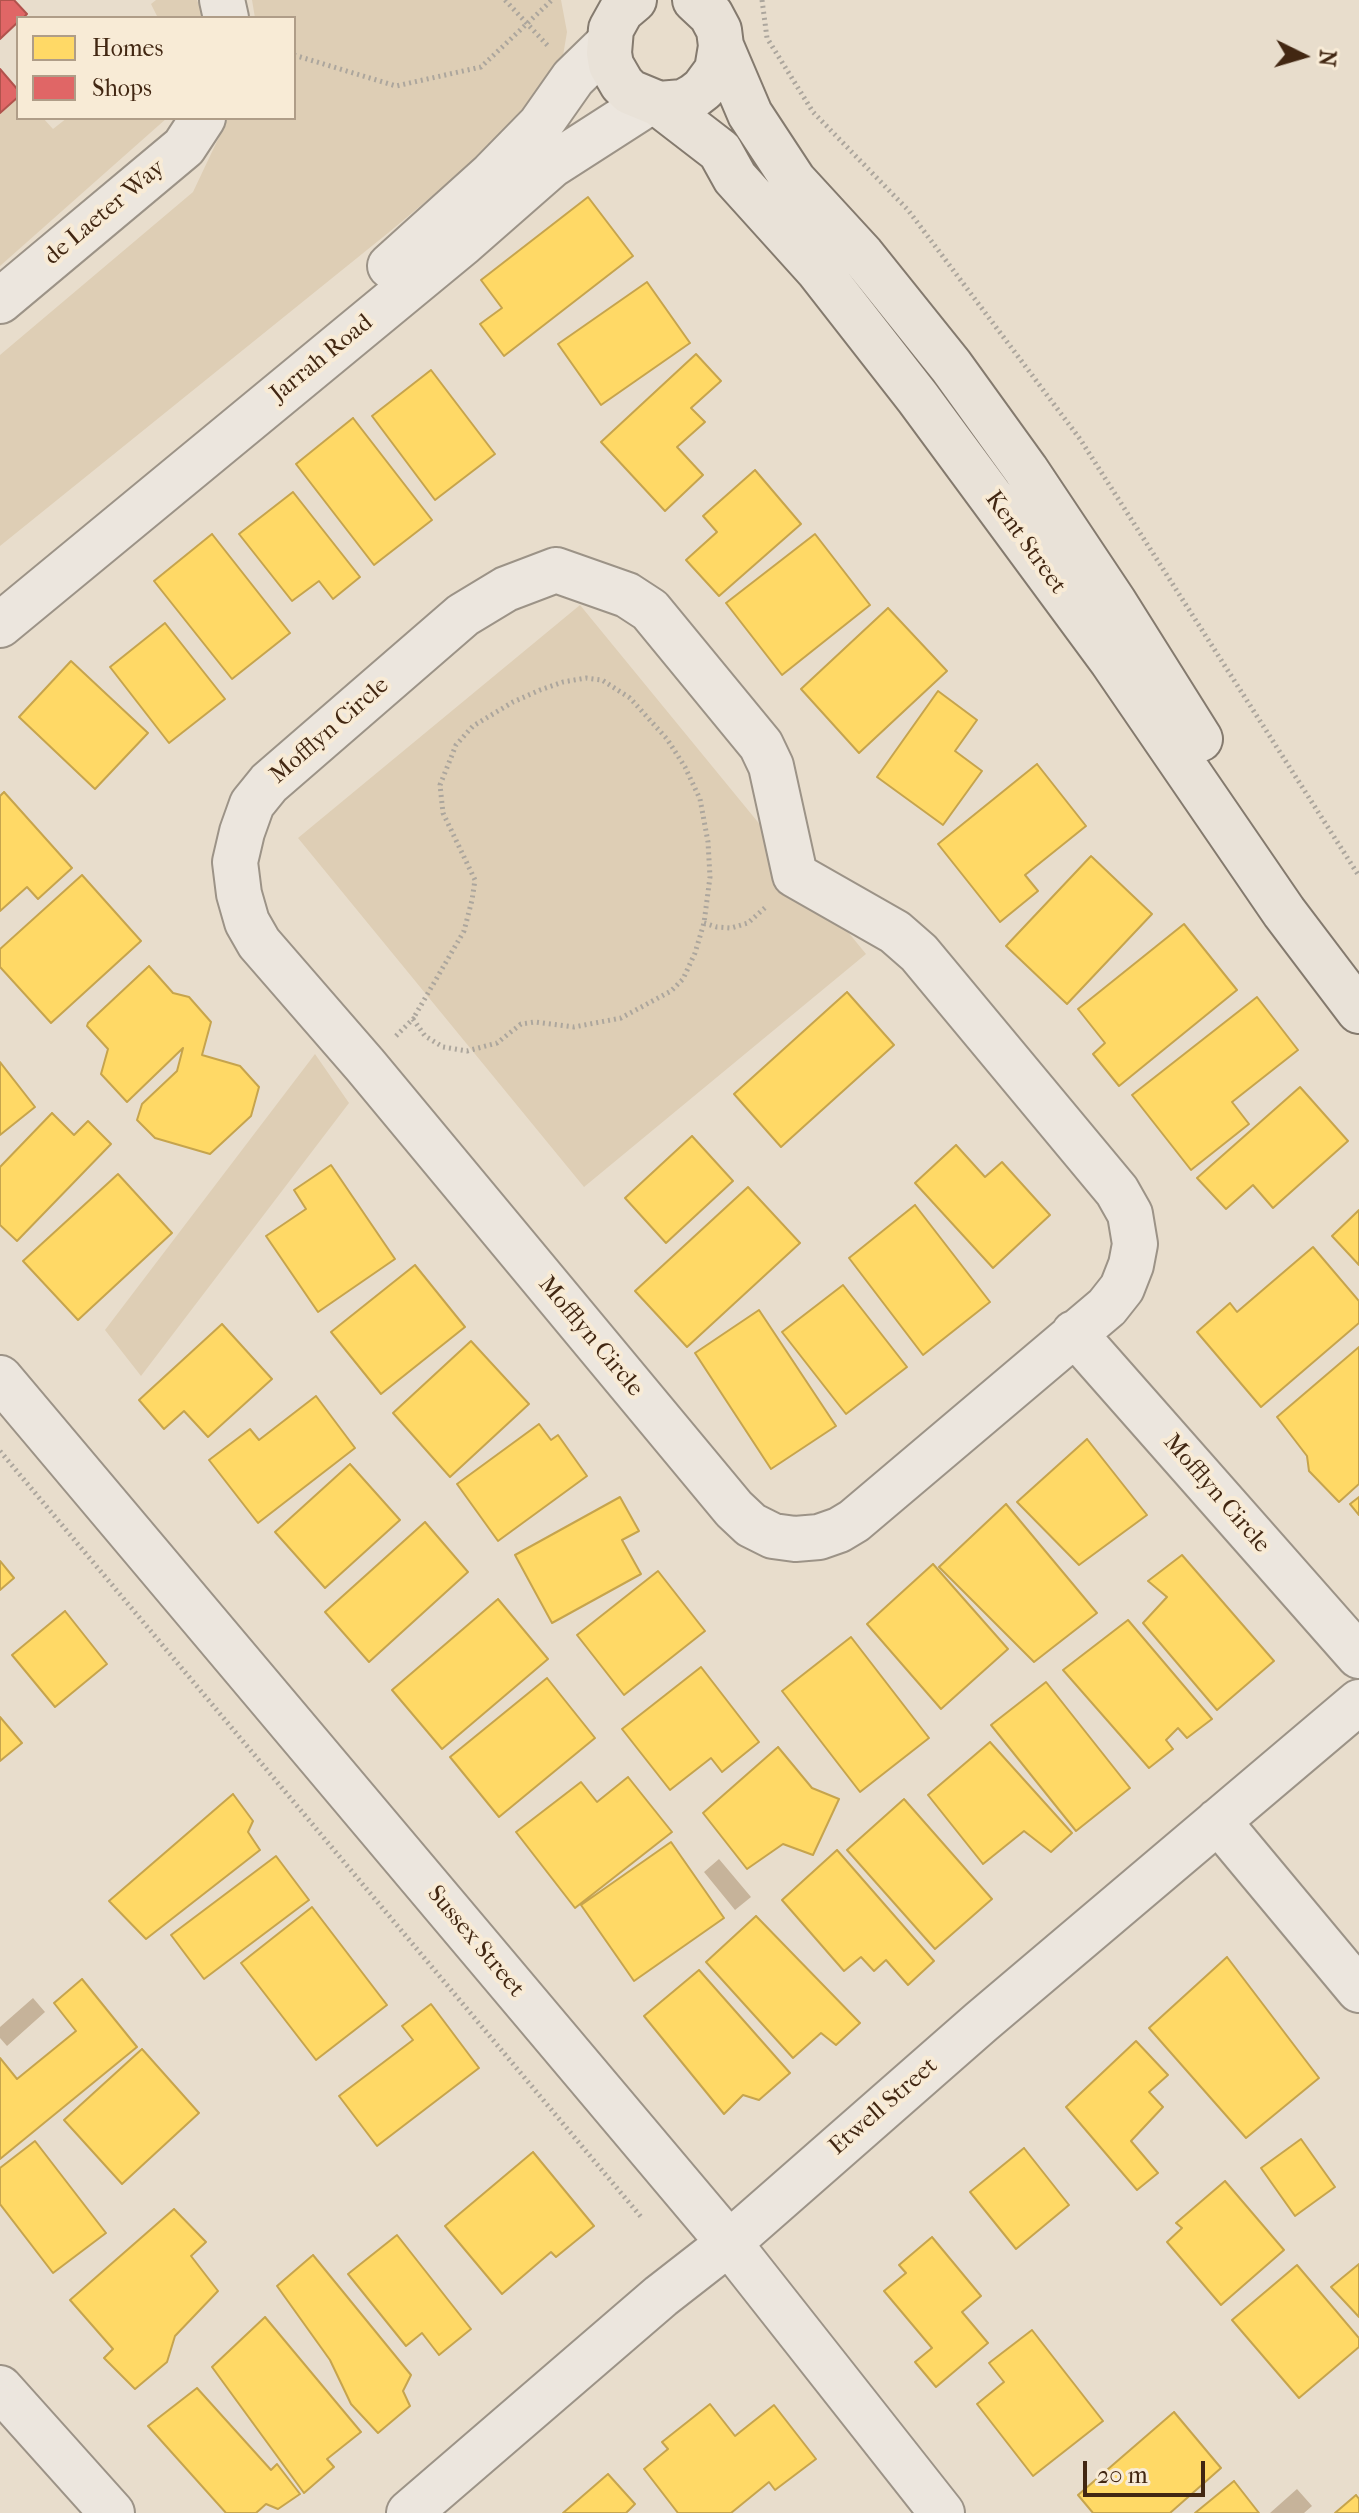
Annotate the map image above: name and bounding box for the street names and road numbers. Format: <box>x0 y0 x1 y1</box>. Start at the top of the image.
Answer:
street label: de Laeter Way <box>39 154 171 272</box>
street label: Jarrah Road <box>265 309 379 409</box>
street label: Kent Street <box>978 486 1072 600</box>
street label: Mofflyn Circle <box>265 672 395 790</box>
street label: Mofflyn Circle <box>531 1271 649 1403</box>
street label: Mofflyn Circle <box>1157 1429 1275 1559</box>
street label: Sussex Street <box>420 1881 530 2003</box>
street label: Etwell Street <box>824 2052 944 2162</box>

